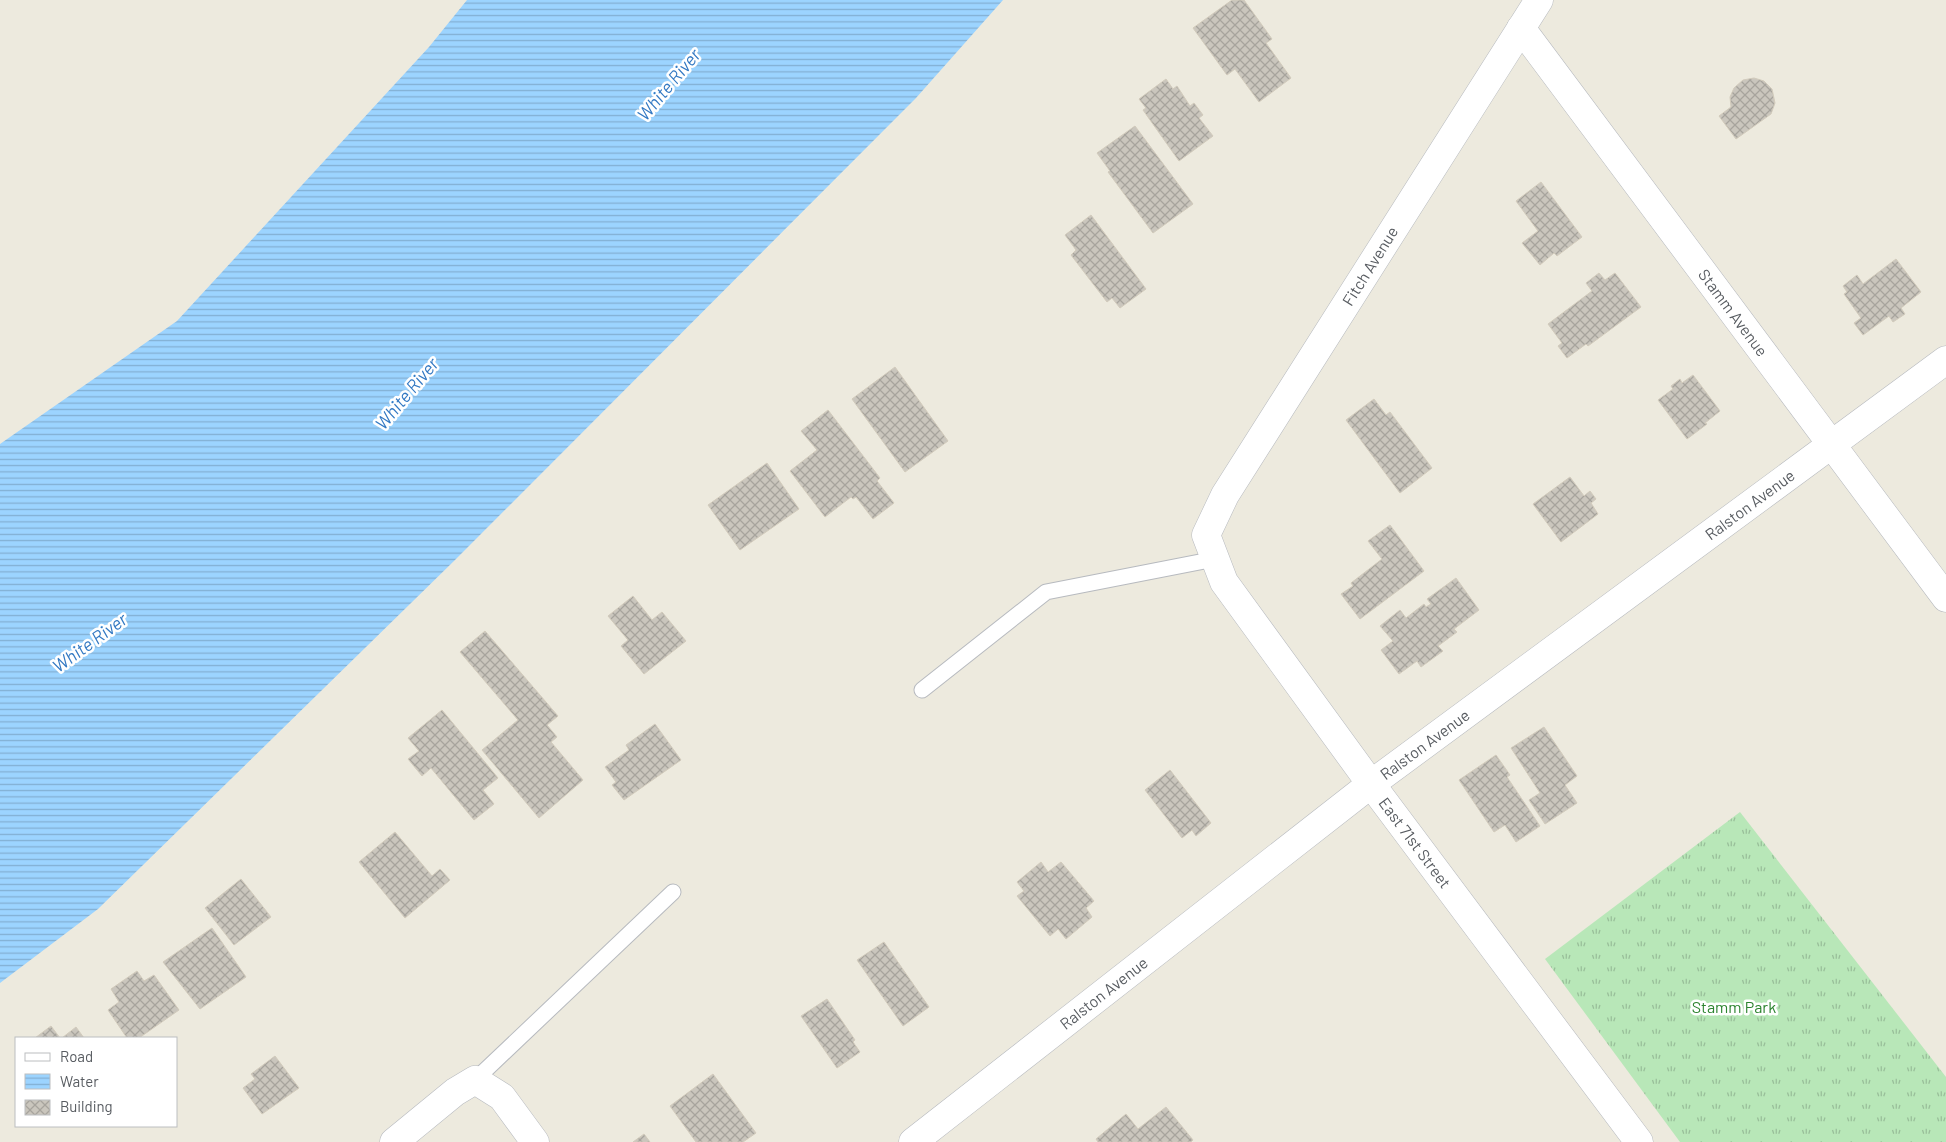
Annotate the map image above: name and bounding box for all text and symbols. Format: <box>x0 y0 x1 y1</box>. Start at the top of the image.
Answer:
water label: White River <box>632 44 705 125</box>
street label: Fitch Avenue <box>1338 223 1401 309</box>
street label: Stamm Avenue <box>1695 265 1772 360</box>
water label: White River <box>370 353 443 434</box>
street label: Ralston Avenue <box>1701 465 1798 543</box>
water label: White River <box>48 607 132 677</box>
street label: Ralston Avenue <box>1376 705 1473 783</box>
street label: East 71st Street <box>1375 793 1455 891</box>
street label: Ralston Avenue <box>1056 952 1151 1033</box>
park label: Stamm Park <box>1692 997 1776 1016</box>
legend <box>15 1037 178 1127</box>
text: Road <box>60 1047 93 1065</box>
text: Water <box>60 1072 99 1090</box>
text: Building <box>60 1097 113 1115</box>

